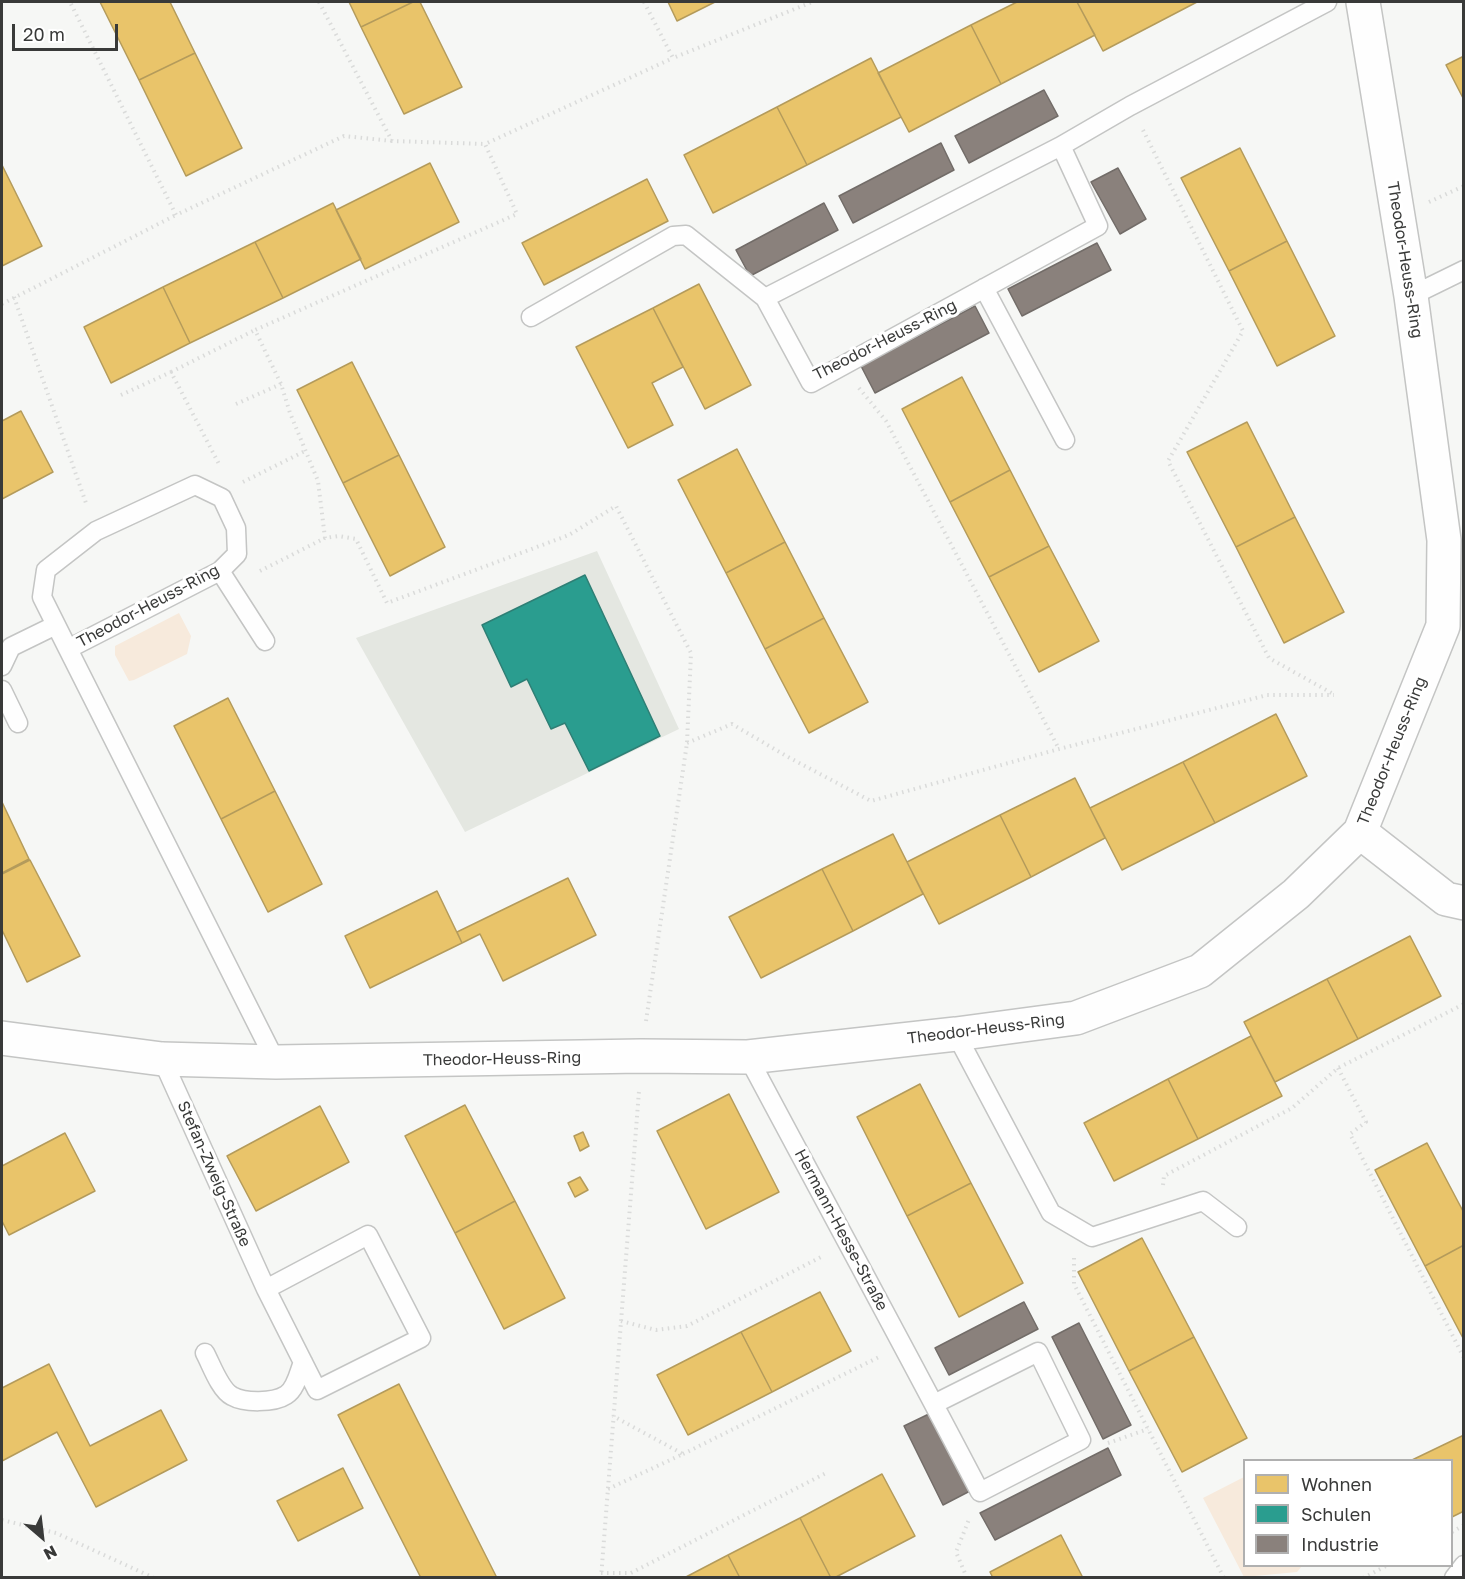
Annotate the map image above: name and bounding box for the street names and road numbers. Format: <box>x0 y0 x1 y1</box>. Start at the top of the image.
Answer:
street label: Theodor-Heuss-Ring <box>1383 180 1427 340</box>
street label: Theodor-Heuss-Ring <box>810 295 960 385</box>
street label: Theodor-Heuss-Ring <box>74 560 222 652</box>
street label: Theodor-Heuss-Ring <box>1353 674 1431 828</box>
street label: Theodor-Heuss-Ring <box>906 1010 1066 1048</box>
street label: Theodor-Heuss-Ring <box>423 1048 581 1070</box>
street label: Stefan-Zweig-Straße <box>173 1098 255 1250</box>
street label: Hermann-Hesse-Straße <box>790 1146 892 1314</box>

